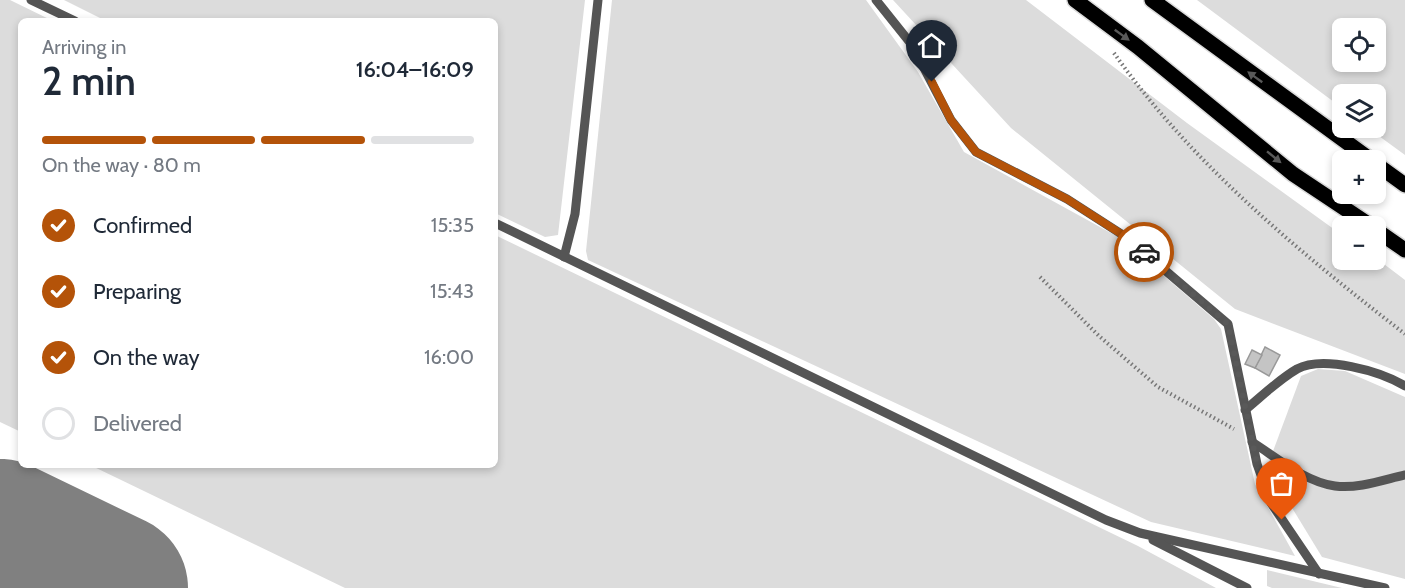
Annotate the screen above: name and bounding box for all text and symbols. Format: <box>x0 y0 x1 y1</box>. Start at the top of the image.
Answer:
map controls <box>1332 18 1386 270</box>
button: locate <box>1332 18 1386 72</box>
pin <box>906 20 957 82</box>
one-way arrow <box>1115 28 1130 40</box>
icon: home <box>915 29 948 62</box>
text: Arriving in <box>42 35 126 59</box>
text: 16:04–16:09 <box>356 56 474 83</box>
text: 2 min <box>42 57 136 105</box>
one-way arrow <box>1247 72 1262 84</box>
button: layers <box>1332 84 1386 138</box>
button: + <box>1332 150 1386 204</box>
one-way arrow <box>1266 151 1281 163</box>
text: On the way · 80 m <box>42 153 201 177</box>
icon: check <box>42 209 75 242</box>
text: Confirmed <box>93 212 192 239</box>
text: 15:35 <box>431 213 474 237</box>
button: − <box>1332 216 1386 270</box>
courier <box>1114 222 1174 282</box>
icon: car <box>1128 236 1161 269</box>
icon: check <box>42 275 75 308</box>
text: Preparing <box>93 278 181 305</box>
text: 15:43 <box>430 279 474 303</box>
icon: check <box>42 341 75 374</box>
text: On the way <box>93 344 200 371</box>
text: 16:00 <box>424 345 474 369</box>
text: Delivered <box>93 410 182 437</box>
pin <box>1256 458 1307 520</box>
icon: bag <box>1265 467 1298 500</box>

